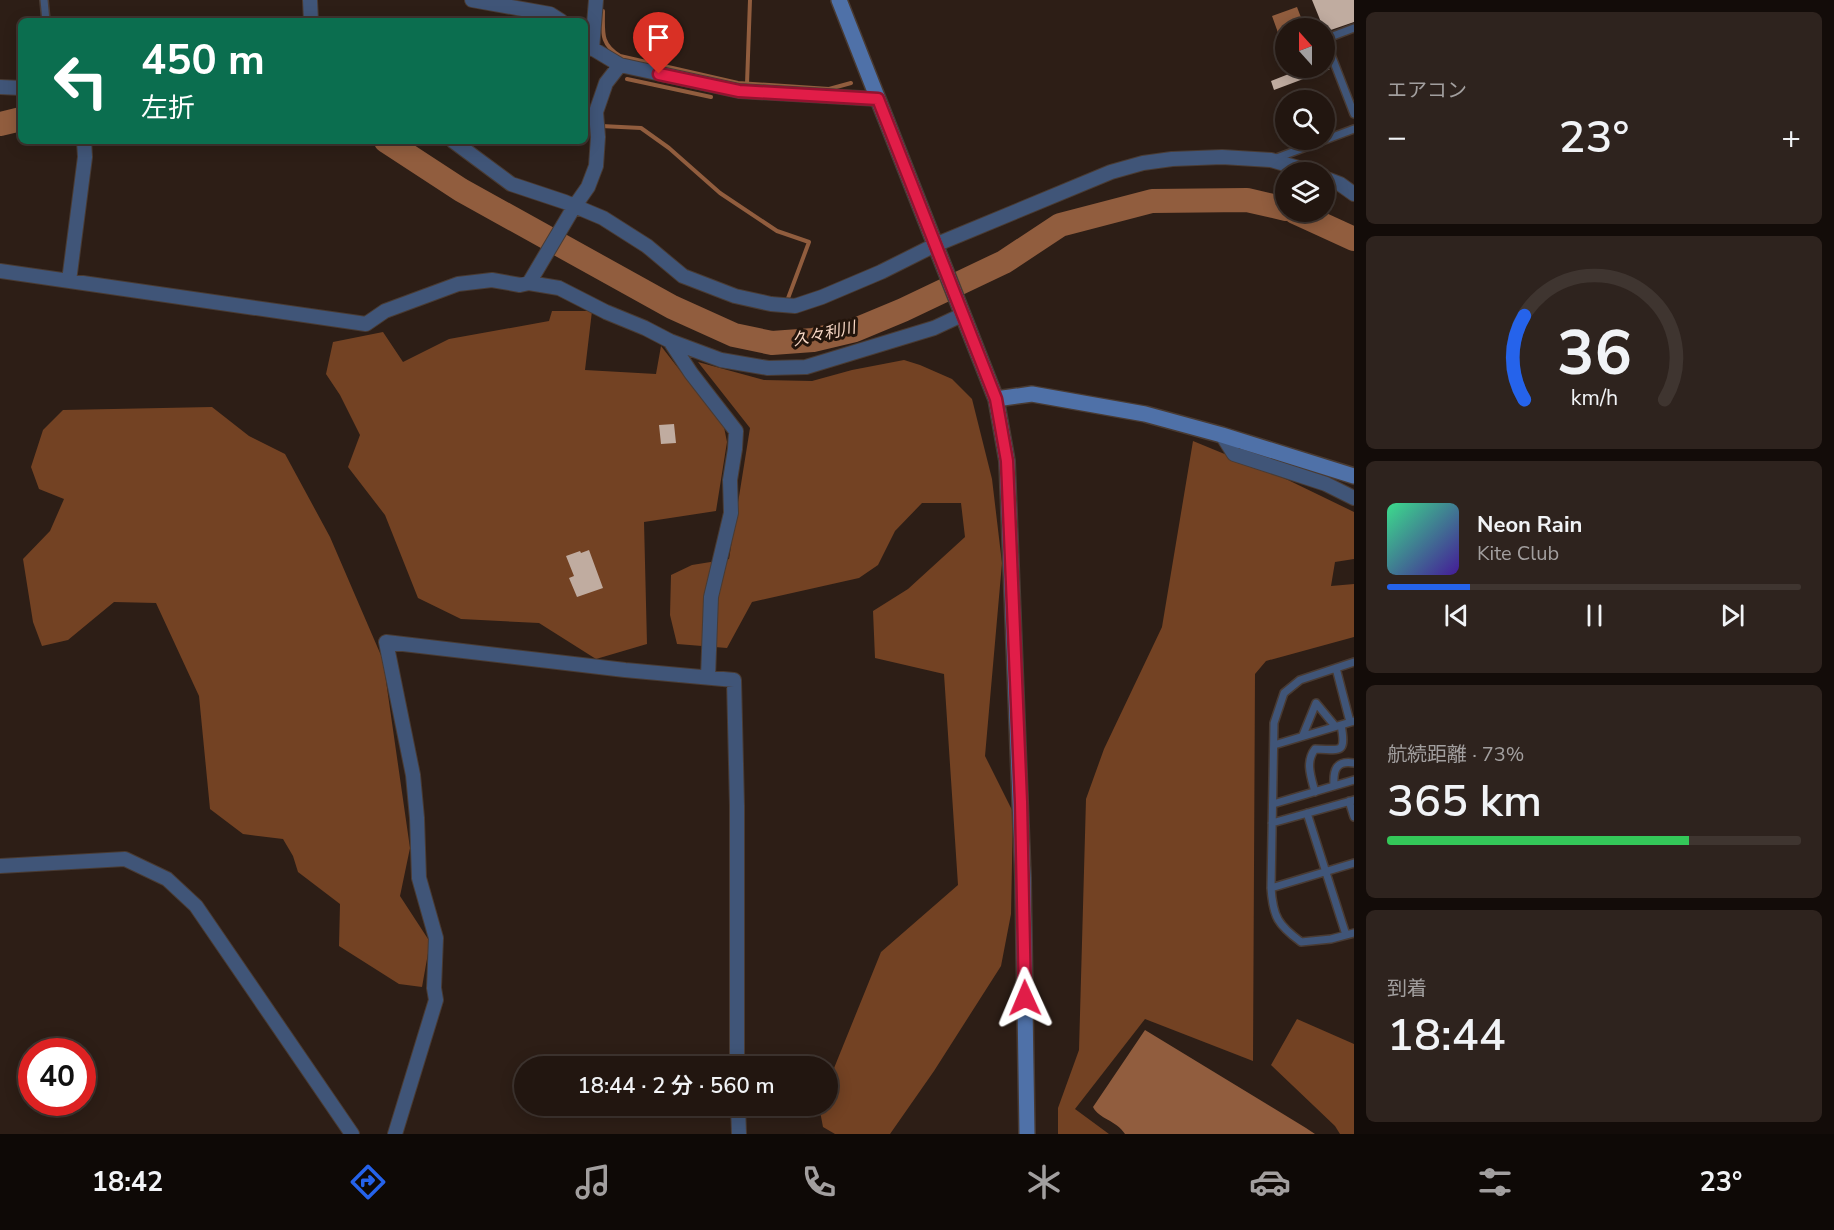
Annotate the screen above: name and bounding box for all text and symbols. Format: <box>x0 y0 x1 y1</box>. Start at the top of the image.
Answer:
pin <box>633 12 684 74</box>
north arrow <box>1275 18 1335 78</box>
map controls <box>1275 18 1335 222</box>
icon: arrive <box>642 21 675 54</box>
text: 450 m <box>141 32 265 89</box>
icon: left <box>42 42 120 120</box>
text: エアコン <box>1387 77 1467 104</box>
text: 左折 <box>141 90 195 127</box>
button: search <box>1275 90 1335 150</box>
text: 23° <box>1559 107 1629 168</box>
text: − <box>1387 115 1407 160</box>
text: + <box>1781 115 1801 160</box>
button: layers <box>1275 162 1335 222</box>
text: 36 <box>1557 311 1631 396</box>
water label: 久々利川 <box>790 316 860 351</box>
text: km/h <box>1570 383 1618 413</box>
text: Neon Rain <box>1477 510 1582 540</box>
text: Kite Club <box>1477 540 1559 567</box>
icon: previous <box>1440 599 1473 632</box>
icon: pause <box>1578 599 1611 632</box>
icon: next <box>1716 599 1749 632</box>
text: 航続距離 · 73% <box>1387 741 1524 768</box>
text: 365 km <box>1387 771 1542 832</box>
position arrow <box>993 966 1057 1030</box>
text: 到着 <box>1387 975 1427 1002</box>
text: 18:44 <box>1387 1005 1506 1066</box>
speed limit sign: 40 <box>18 1038 96 1116</box>
text: 18:44 · 2 分 · 560 m <box>577 1071 775 1101</box>
icon: directions <box>347 1161 389 1203</box>
icon: music <box>572 1161 614 1203</box>
icon: phone <box>798 1161 840 1203</box>
icon: climate <box>1023 1161 1065 1203</box>
icon: car <box>1249 1161 1291 1203</box>
icon: filters <box>1474 1161 1516 1203</box>
text: 18:42 <box>92 1164 163 1201</box>
text: 23° <box>1700 1164 1742 1201</box>

